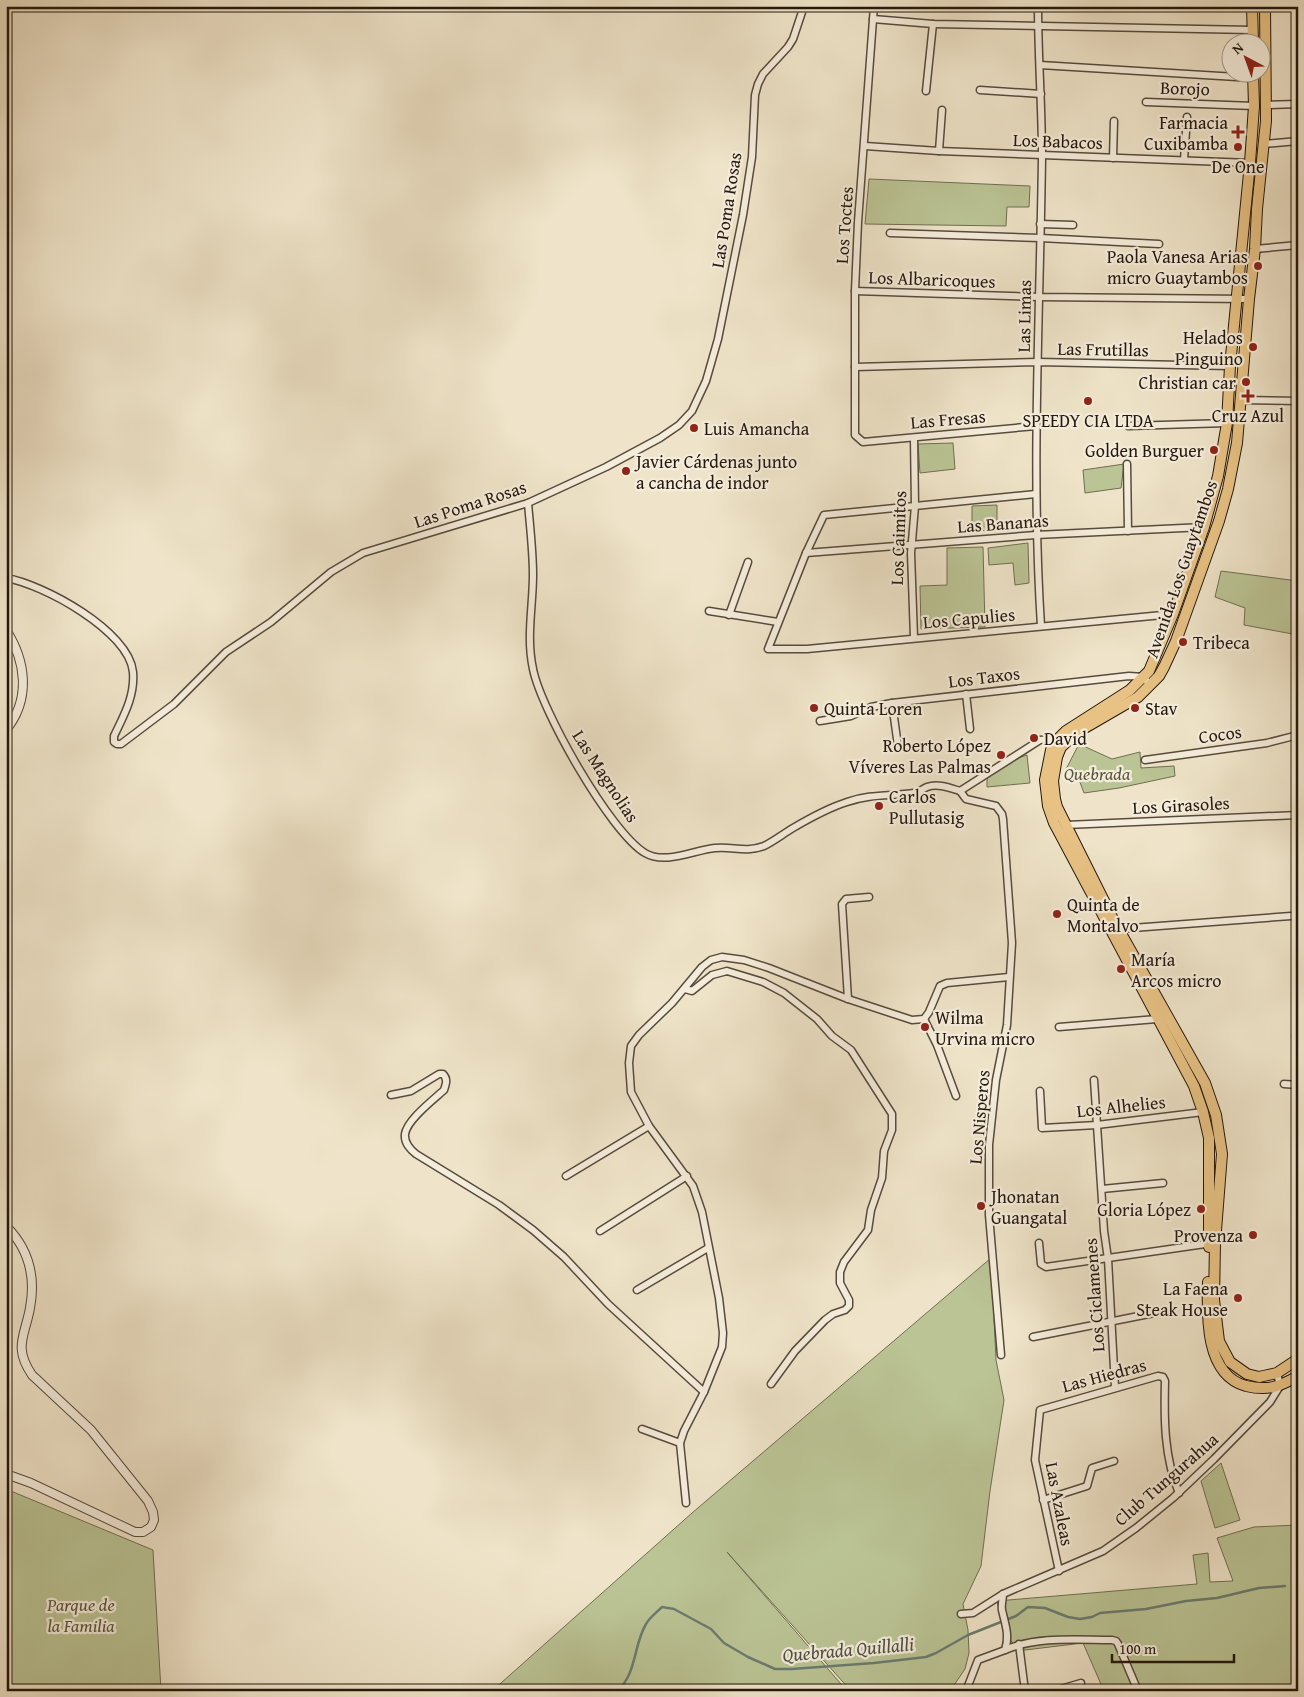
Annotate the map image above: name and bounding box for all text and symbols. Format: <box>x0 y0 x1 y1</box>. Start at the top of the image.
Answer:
north arrow <box>1222 32 1272 82</box>
text: N <box>1227 37 1248 59</box>
street label: Borojo <box>1160 74 1210 102</box>
place label: Farmacia Cuxibamba <box>1144 109 1228 157</box>
street label: Los Babacos <box>1013 126 1103 156</box>
marker: Farmacia Cuxibamba <box>1232 126 1244 138</box>
marker: De One <box>1232 141 1244 153</box>
street label: Las Poma Rosas <box>704 150 748 270</box>
place label: De One <box>1212 153 1264 180</box>
street label: Los Toctes <box>828 185 860 265</box>
place label: Paola Vanesa Arias micro Guaytambos <box>1107 243 1248 291</box>
marker: Paola Vanesa Arias micro Guaytambos <box>1252 260 1264 272</box>
street label: Los Albaricoques <box>868 263 996 295</box>
street label: Las Limas <box>1010 279 1038 353</box>
place label: Helados Pinguino <box>1175 324 1243 372</box>
street label: Las Frutillas <box>1057 335 1149 363</box>
marker: Helados Pinguino <box>1247 341 1259 353</box>
place label: Christian car <box>1139 369 1237 396</box>
marker: Christian car <box>1240 376 1252 388</box>
marker: Cruz Azul <box>1242 390 1254 402</box>
marker: SPEEDY CIA LTDA <box>1082 395 1094 407</box>
street label: Las Fresas <box>909 402 987 436</box>
place label: Cruz Azul <box>1212 402 1284 429</box>
place label: SPEEDY CIA LTDA <box>1022 407 1154 434</box>
place label: Luis Amancha <box>704 415 810 442</box>
marker: Luis Amancha <box>688 422 700 434</box>
place label: Golden Burguer <box>1085 437 1205 464</box>
marker: Golden Burguer <box>1208 444 1220 456</box>
place label: Javier Cárdenas junto a cancha de indor <box>634 448 797 496</box>
marker: Javier Cárdenas junto a cancha de indor <box>620 465 632 477</box>
street label: Las Poma Rosas <box>410 473 530 535</box>
street label: Avenida Los Guaytambos <box>1138 477 1224 661</box>
street label: Los Caimitos <box>883 490 913 586</box>
street label: Las Bananas <box>956 506 1050 540</box>
street label: Los Capulies <box>922 601 1016 635</box>
place label: Tribeca <box>1193 629 1250 656</box>
marker: Tribeca <box>1177 636 1189 648</box>
street label: Los Taxos <box>947 659 1021 695</box>
place label: Quinta Loren <box>824 695 922 722</box>
place label: Stav <box>1145 695 1177 722</box>
marker: Quinta Loren <box>808 702 820 714</box>
marker: Stav <box>1129 702 1141 714</box>
street label: Cocos <box>1197 718 1243 750</box>
street label: Las Magnolias <box>566 724 646 828</box>
place label: David <box>1044 725 1087 752</box>
place label: Roberto López Víveres Las Palmas <box>848 732 991 780</box>
marker: David <box>1028 732 1040 744</box>
marker: Roberto López Víveres Las Palmas <box>995 749 1007 761</box>
park label: Quebrada <box>1064 760 1131 787</box>
place label: Carlos Pullutasig <box>889 783 964 831</box>
street label: Los Girasoles <box>1132 789 1230 821</box>
marker: Carlos Pullutasig <box>873 800 885 812</box>
place label: Quinta de Montalvo <box>1067 891 1140 939</box>
marker: Quinta de Montalvo <box>1051 908 1063 920</box>
place label: María Arcos micro <box>1131 946 1221 994</box>
marker: María Arcos micro <box>1115 963 1127 975</box>
place label: Wilma Urvina micro <box>935 1004 1035 1052</box>
marker: Wilma Urvina micro <box>919 1021 931 1033</box>
street label: Los Nisperos <box>961 1069 997 1165</box>
street label: Los Alhelies <box>1075 1088 1167 1124</box>
place label: Jhonatan Guangatal <box>989 1183 1067 1231</box>
place label: Gloria López <box>1097 1196 1191 1223</box>
marker: Jhonatan Guangatal <box>975 1200 987 1212</box>
marker: Gloria López <box>1195 1203 1207 1215</box>
place label: Provenza <box>1174 1222 1243 1249</box>
marker: Provenza <box>1247 1229 1259 1241</box>
street label: Los Ciclamenes <box>1077 1237 1111 1353</box>
place label: La Faena Steak House <box>1136 1275 1228 1323</box>
marker: La Faena Steak House <box>1232 1292 1244 1304</box>
street label: Las Hiedras <box>1059 1351 1149 1399</box>
street label: Club Tungurahua <box>1108 1426 1225 1532</box>
street label: Las Azaleas <box>1039 1460 1081 1548</box>
park label: Parque de la Familia <box>46 1591 115 1639</box>
water label: Quebrada Quillalli <box>781 1629 915 1669</box>
scale bar <box>1112 1632 1234 1664</box>
text: 100 m <box>1119 1638 1157 1659</box>

